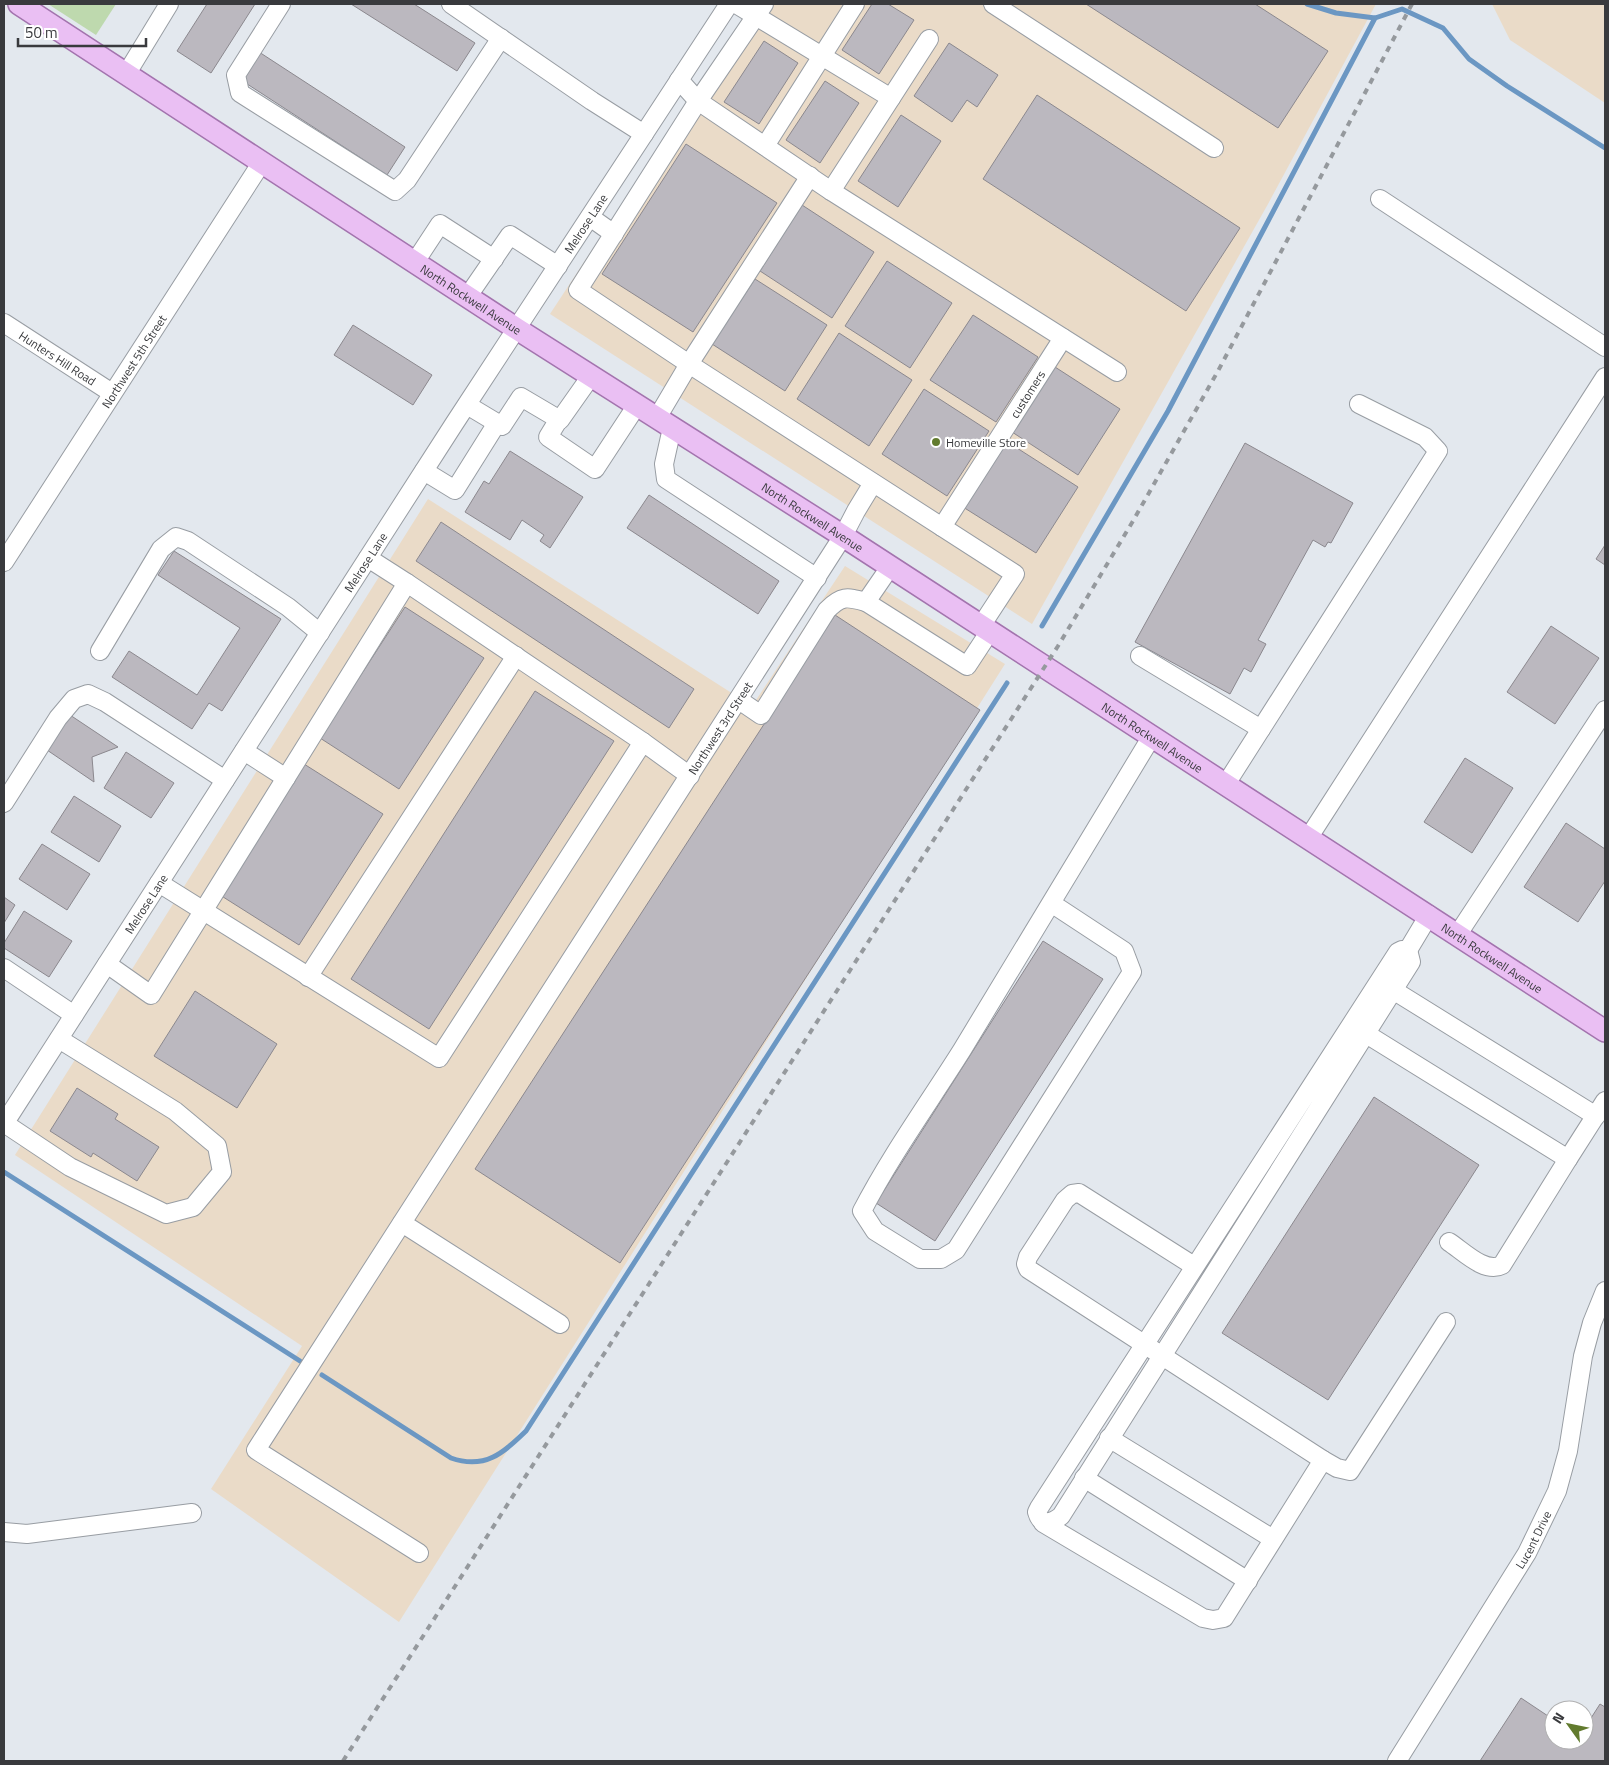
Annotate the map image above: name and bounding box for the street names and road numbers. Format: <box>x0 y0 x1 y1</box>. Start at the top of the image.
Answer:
street label: Melrose Lane <box>559 190 612 257</box>
street label: North Rockwell Avenue <box>417 259 526 339</box>
street label: Northwest 5th Street <box>96 310 171 412</box>
street label: Hunters Hill Road <box>15 326 100 390</box>
street label: customers <box>1005 366 1050 422</box>
street label: North Rockwell Avenue <box>758 477 867 556</box>
street label: Melrose Lane <box>339 528 392 596</box>
street label: Northwest 3rd Street <box>683 677 757 778</box>
street label: North Rockwell Avenue <box>1098 697 1207 777</box>
street label: Melrose Lane <box>119 870 172 937</box>
street label: North Rockwell Avenue <box>1438 918 1547 998</box>
street label: Lucent Drive <box>1510 1507 1556 1572</box>

